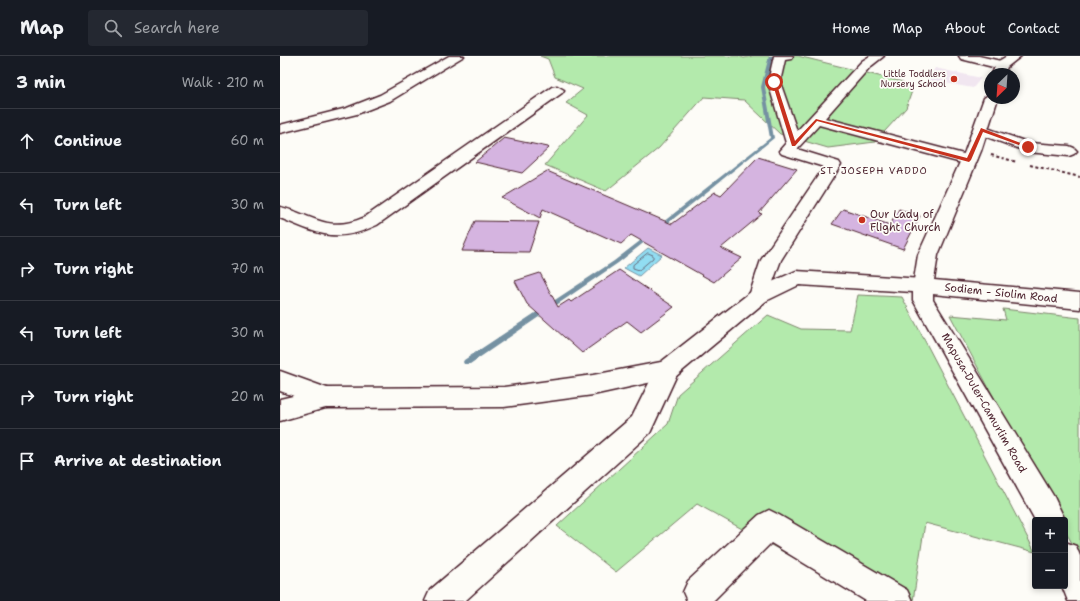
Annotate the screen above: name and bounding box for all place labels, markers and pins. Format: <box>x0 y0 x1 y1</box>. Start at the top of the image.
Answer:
place label: Little Toddlers Nursery School <box>880 68 946 90</box>
marker: Little Toddlers Nursery School <box>949 74 959 84</box>
place label: Our Lady of Flight Church <box>870 207 941 235</box>
marker: Our Lady of Flight Church <box>857 215 867 225</box>

